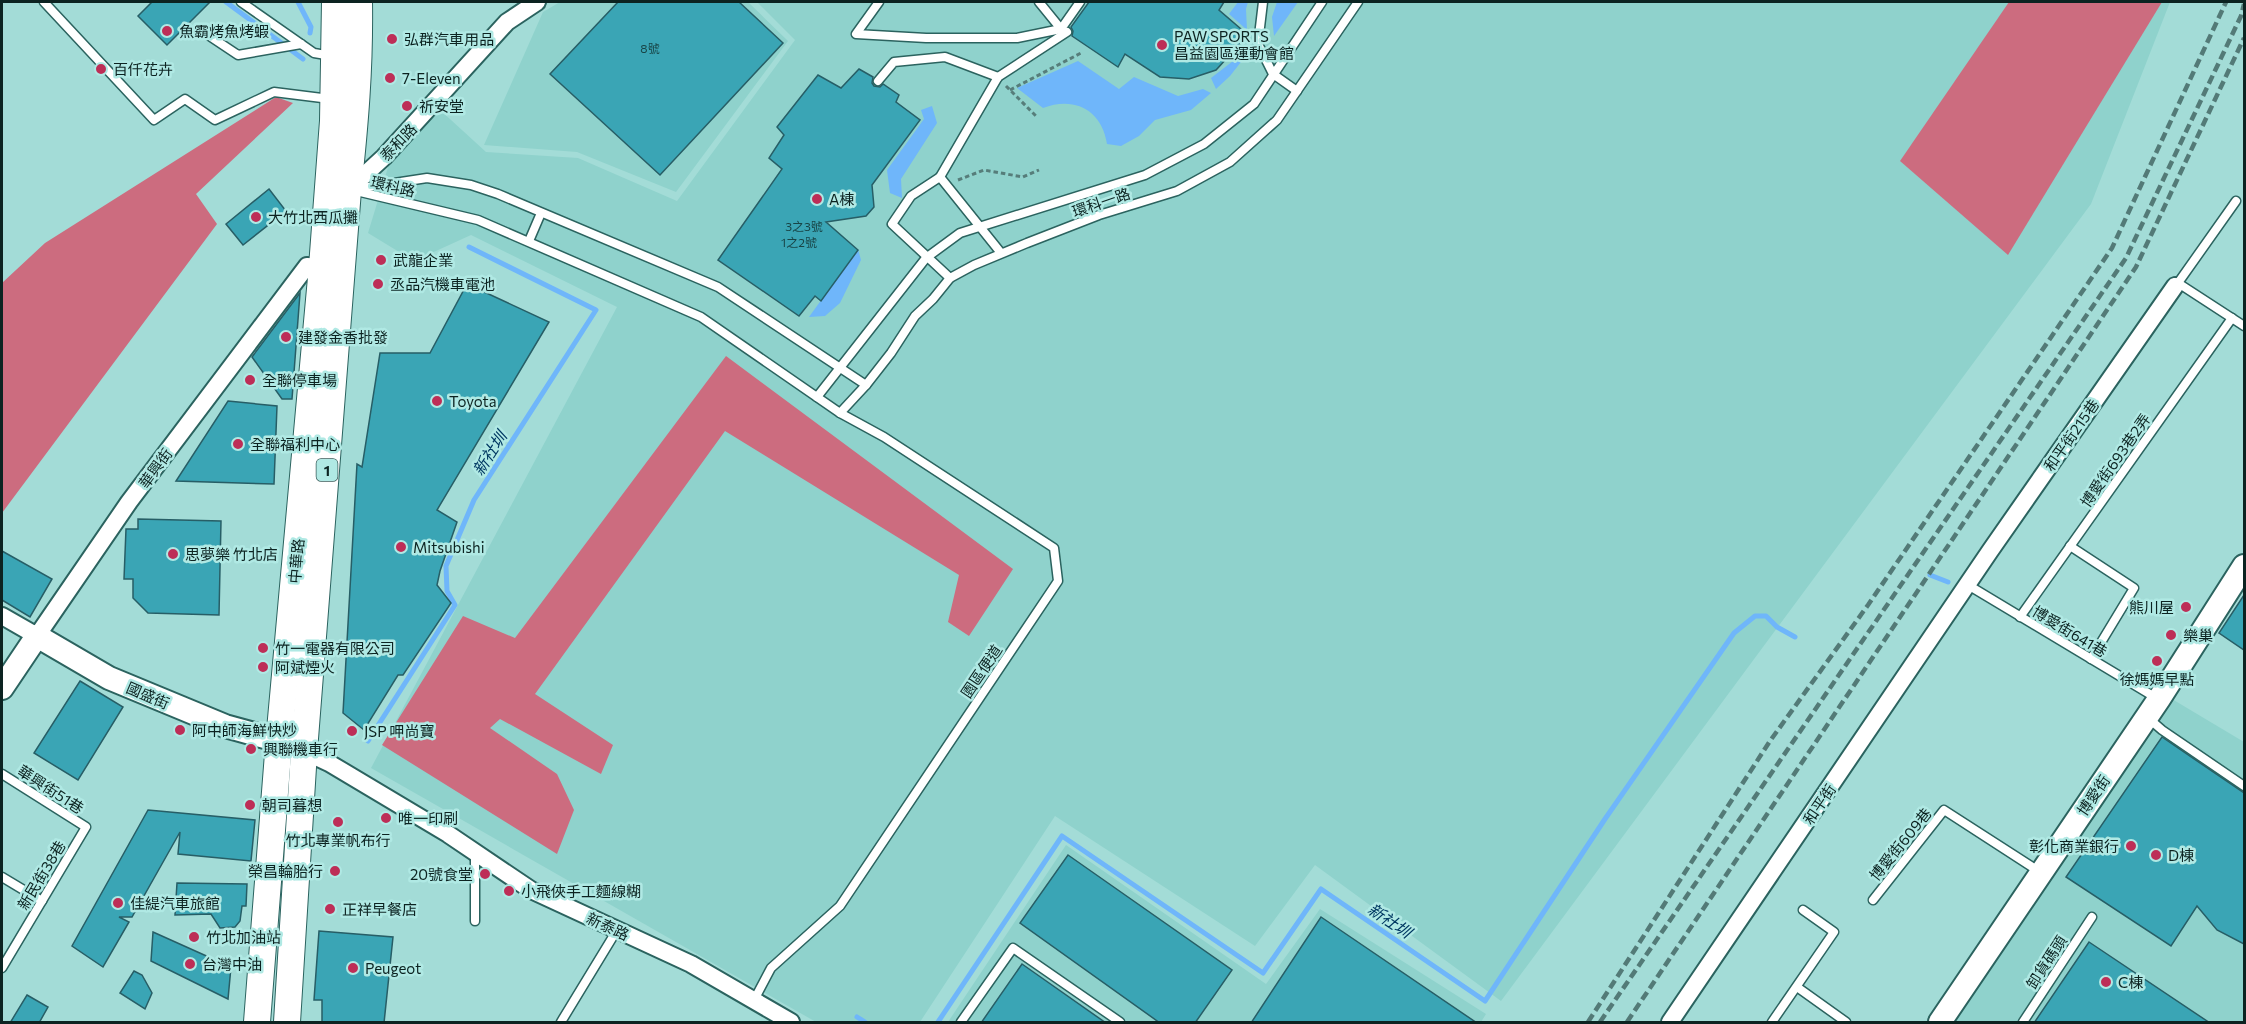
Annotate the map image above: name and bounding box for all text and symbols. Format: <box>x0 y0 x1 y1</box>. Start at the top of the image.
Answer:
place label: 魚霸烤魚烤蝦 <box>179 22 269 40</box>
marker: 魚霸烤魚烤蝦 <box>160 24 174 38</box>
place label: PAW SPORTS 昌益園區運動會館 <box>1174 27 1294 62</box>
place label: 弘群汽車用品 <box>404 30 494 48</box>
marker: 弘群汽車用品 <box>385 32 399 46</box>
marker: PAW SPORTS 昌益園區運動會館 <box>1155 38 1169 52</box>
house number: 8號 <box>640 41 660 55</box>
place label: 百仟花卉 <box>113 60 173 78</box>
marker: 百仟花卉 <box>94 62 108 76</box>
place label: 7-Eleven <box>402 69 461 87</box>
marker: 7-Eleven <box>383 71 397 85</box>
place label: 祈安堂 <box>419 97 464 115</box>
marker: 祈安堂 <box>400 99 414 113</box>
street label: 泰和路 <box>376 120 420 164</box>
street label: 環科路 <box>369 172 417 200</box>
street label: 環科一路 <box>1070 184 1132 220</box>
place label: A棟 <box>829 190 854 208</box>
marker: A棟 <box>810 192 824 206</box>
place label: 大竹北西瓜攤 <box>268 208 358 226</box>
marker: 大竹北西瓜攤 <box>249 210 263 224</box>
house number: 3之3號 <box>785 219 823 233</box>
house number: 1之2號 <box>781 235 817 249</box>
place label: 武龍企業 <box>393 251 453 269</box>
marker: 武龍企業 <box>374 253 388 267</box>
place label: 丞品汽機車電池 <box>390 275 495 293</box>
marker: 丞品汽機車電池 <box>371 277 385 291</box>
place label: 建發金香批發 <box>298 328 388 346</box>
marker: 建發金香批發 <box>279 330 293 344</box>
place label: 全聯停車場 <box>262 371 337 389</box>
marker: 全聯停車場 <box>243 373 257 387</box>
place label: Toyota <box>449 392 497 410</box>
marker: Toyota <box>430 394 444 408</box>
street label: 和平街215巷 <box>2040 396 2102 474</box>
street label: 博愛街693巷2弄 <box>2076 410 2154 510</box>
water label: 新社圳 <box>468 426 511 478</box>
place label: 全聯福利中心 <box>250 435 340 453</box>
marker: 全聯福利中心 <box>231 437 245 451</box>
street label: 華興街 <box>134 445 176 491</box>
road number: 1 <box>316 459 338 481</box>
street label: 中華路 <box>285 538 307 584</box>
place label: Mitsubishi <box>413 538 485 556</box>
marker: Mitsubishi <box>394 540 408 554</box>
place label: 思夢樂 竹北店 <box>185 545 278 563</box>
marker: 思夢樂 竹北店 <box>166 547 180 561</box>
place label: 熊川屋 <box>2129 598 2174 616</box>
marker: 熊川屋 <box>2179 600 2193 614</box>
street label: 博愛街641巷 <box>2029 602 2111 660</box>
place label: 樂巢 <box>2183 626 2213 644</box>
marker: 樂巢 <box>2164 628 2178 642</box>
place label: 竹一電器有限公司 <box>275 639 395 657</box>
marker: 竹一電器有限公司 <box>256 641 270 655</box>
street label: 園區便道 <box>957 641 1005 701</box>
marker: 徐媽媽早點 <box>2150 654 2164 668</box>
place label: 阿斌煙火 <box>275 658 335 676</box>
marker: 阿斌煙火 <box>256 660 270 674</box>
place label: 徐媽媽早點 <box>2119 670 2195 688</box>
street label: 國盛街 <box>124 678 172 712</box>
place label: 阿中師海鮮快炒 <box>192 721 297 739</box>
place label: JSP 呷尚寶 <box>364 722 434 740</box>
marker: 阿中師海鮮快炒 <box>173 723 187 737</box>
marker: JSP 呷尚寶 <box>345 724 359 738</box>
place label: 興聯機車行 <box>263 740 338 758</box>
marker: 興聯機車行 <box>244 742 258 756</box>
street label: 華興街51巷 <box>15 761 87 817</box>
street label: 博愛街 <box>2073 771 2113 819</box>
street label: 和平街 <box>1799 780 1839 828</box>
place label: 朝司暮想 <box>262 796 322 814</box>
marker: 朝司暮想 <box>243 798 257 812</box>
street label: 博愛街609巷 <box>1865 804 1935 884</box>
place label: 唯一印刷 <box>398 809 458 827</box>
marker: 唯一印刷 <box>379 811 393 825</box>
marker: 竹北專業帆布行 <box>331 815 345 829</box>
place label: 竹北專業帆布行 <box>285 831 391 849</box>
street label: 新民街38巷 <box>13 837 69 913</box>
place label: 彰化商業銀行 <box>2029 837 2119 855</box>
marker: 彰化商業銀行 <box>2124 839 2138 853</box>
place label: D棟 <box>2168 846 2194 864</box>
marker: D棟 <box>2149 848 2163 862</box>
place label: 榮昌輪胎行 <box>248 862 323 880</box>
marker: 榮昌輪胎行 <box>328 864 342 878</box>
place label: 20號食堂 <box>410 865 473 883</box>
marker: 20號食堂 <box>478 867 492 881</box>
place label: 小飛俠手工麵線糊 <box>521 882 641 900</box>
marker: 小飛俠手工麵線糊 <box>502 884 516 898</box>
place label: 佳緹汽車旅館 <box>130 894 220 912</box>
marker: 佳緹汽車旅館 <box>111 896 125 910</box>
water label: 新社圳 <box>1365 899 1417 942</box>
place label: 正祥早餐店 <box>342 900 417 918</box>
marker: 正祥早餐店 <box>323 902 337 916</box>
street label: 新泰路 <box>584 908 632 944</box>
place label: 竹北加油站 <box>206 928 281 946</box>
marker: 竹北加油站 <box>187 930 201 944</box>
street label: 卸貨碼頭 <box>2022 932 2070 992</box>
place label: 台灣中油 <box>202 955 262 973</box>
marker: 台灣中油 <box>183 957 197 971</box>
place label: Peugeot <box>365 959 421 977</box>
marker: Peugeot <box>346 961 360 975</box>
place label: C棟 <box>2118 973 2143 991</box>
marker: C棟 <box>2099 975 2113 989</box>

